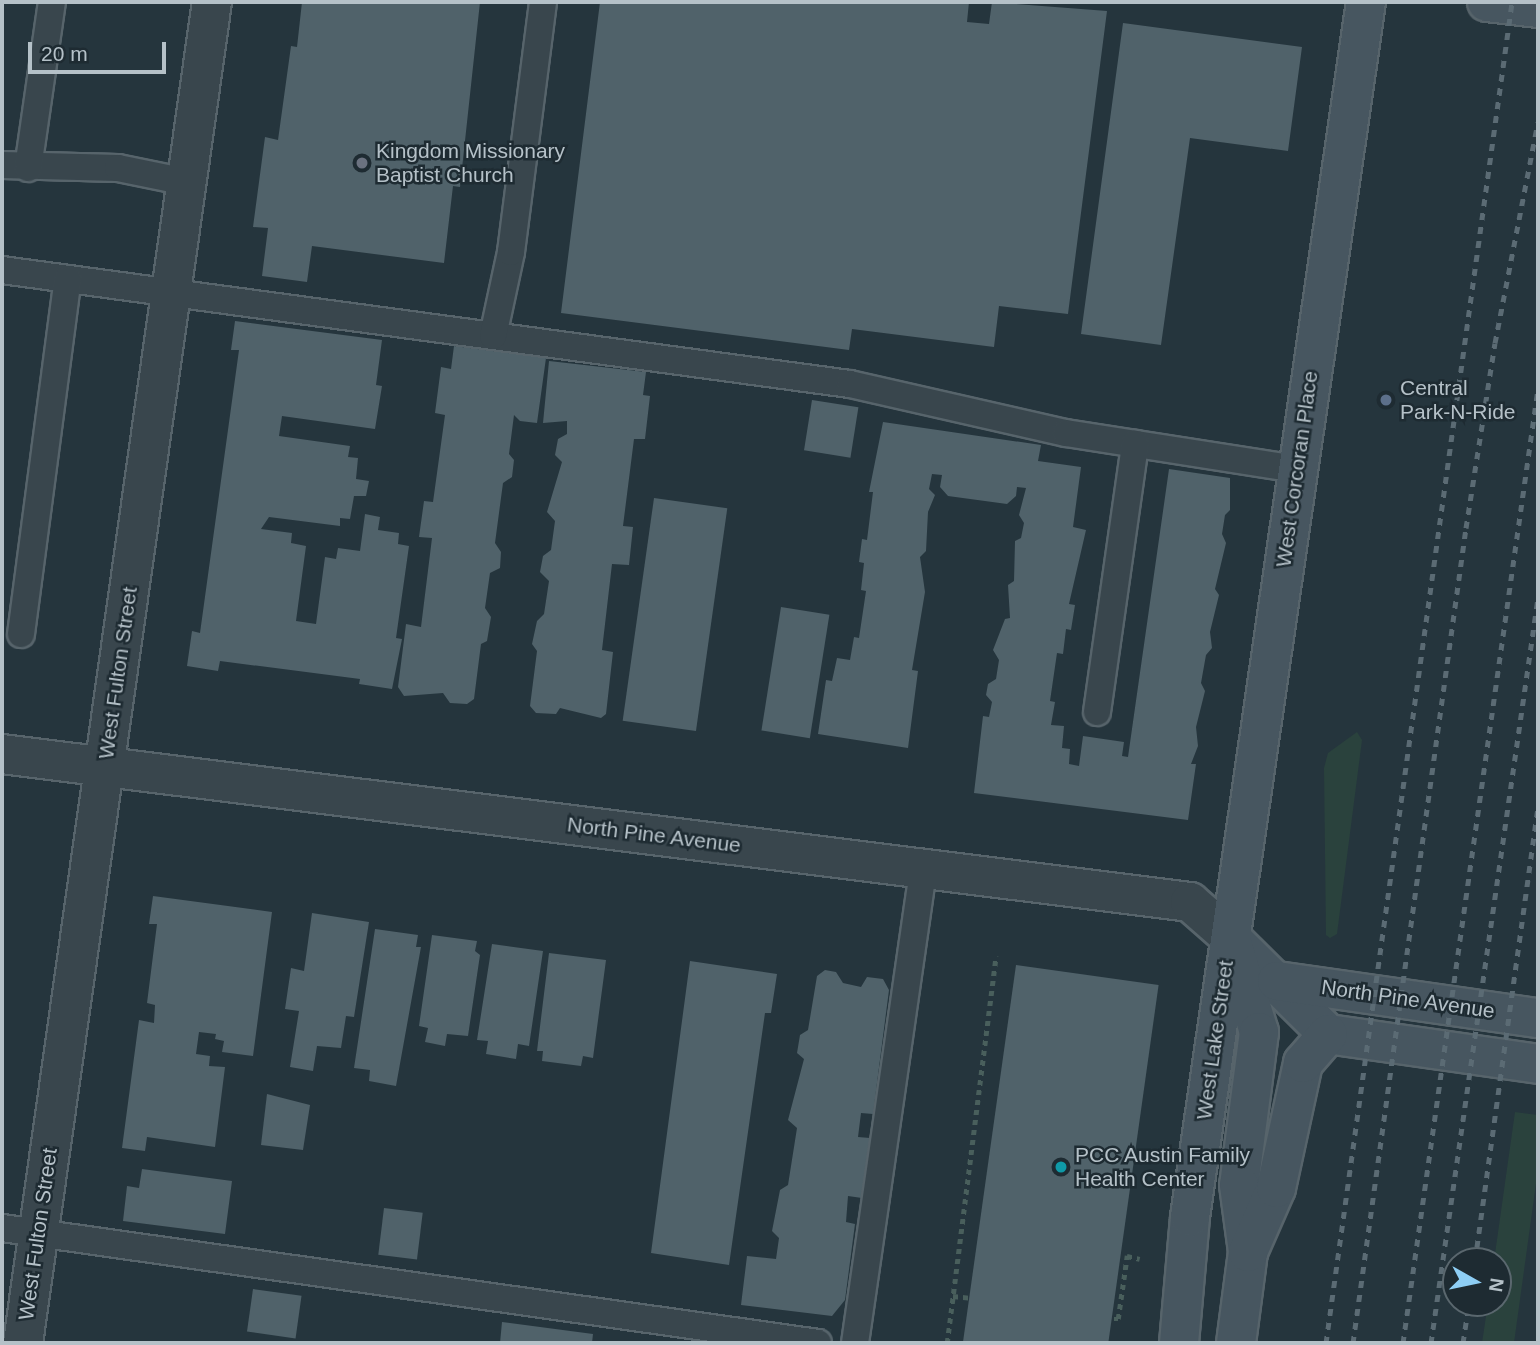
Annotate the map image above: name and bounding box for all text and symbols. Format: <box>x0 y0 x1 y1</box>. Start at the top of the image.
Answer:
scale bar <box>32 28 170 72</box>
text: 20 m <box>41 42 88 65</box>
place label: Kingdom Missionary Baptist Church <box>376 138 565 188</box>
marker: Kingdom Missionary Baptist Church <box>354 155 370 171</box>
street label: West Corcoran Place <box>1271 369 1323 569</box>
place label: Central Park-N-Ride <box>1400 375 1516 425</box>
marker: Central Park-N-Ride <box>1378 392 1394 408</box>
street label: West Fulton Street <box>93 585 143 761</box>
street label: North Pine Avenue <box>565 812 743 858</box>
street label: West Lake Street <box>1191 959 1239 1121</box>
street label: North Pine Avenue <box>1319 974 1497 1024</box>
place label: PCC Austin Family Health Center <box>1075 1142 1251 1192</box>
street label: West Fulton Street <box>13 1146 63 1322</box>
marker: PCC Austin Family Health Center <box>1053 1159 1069 1175</box>
north arrow <box>1442 1247 1512 1317</box>
text: N <box>1485 1277 1508 1293</box>

